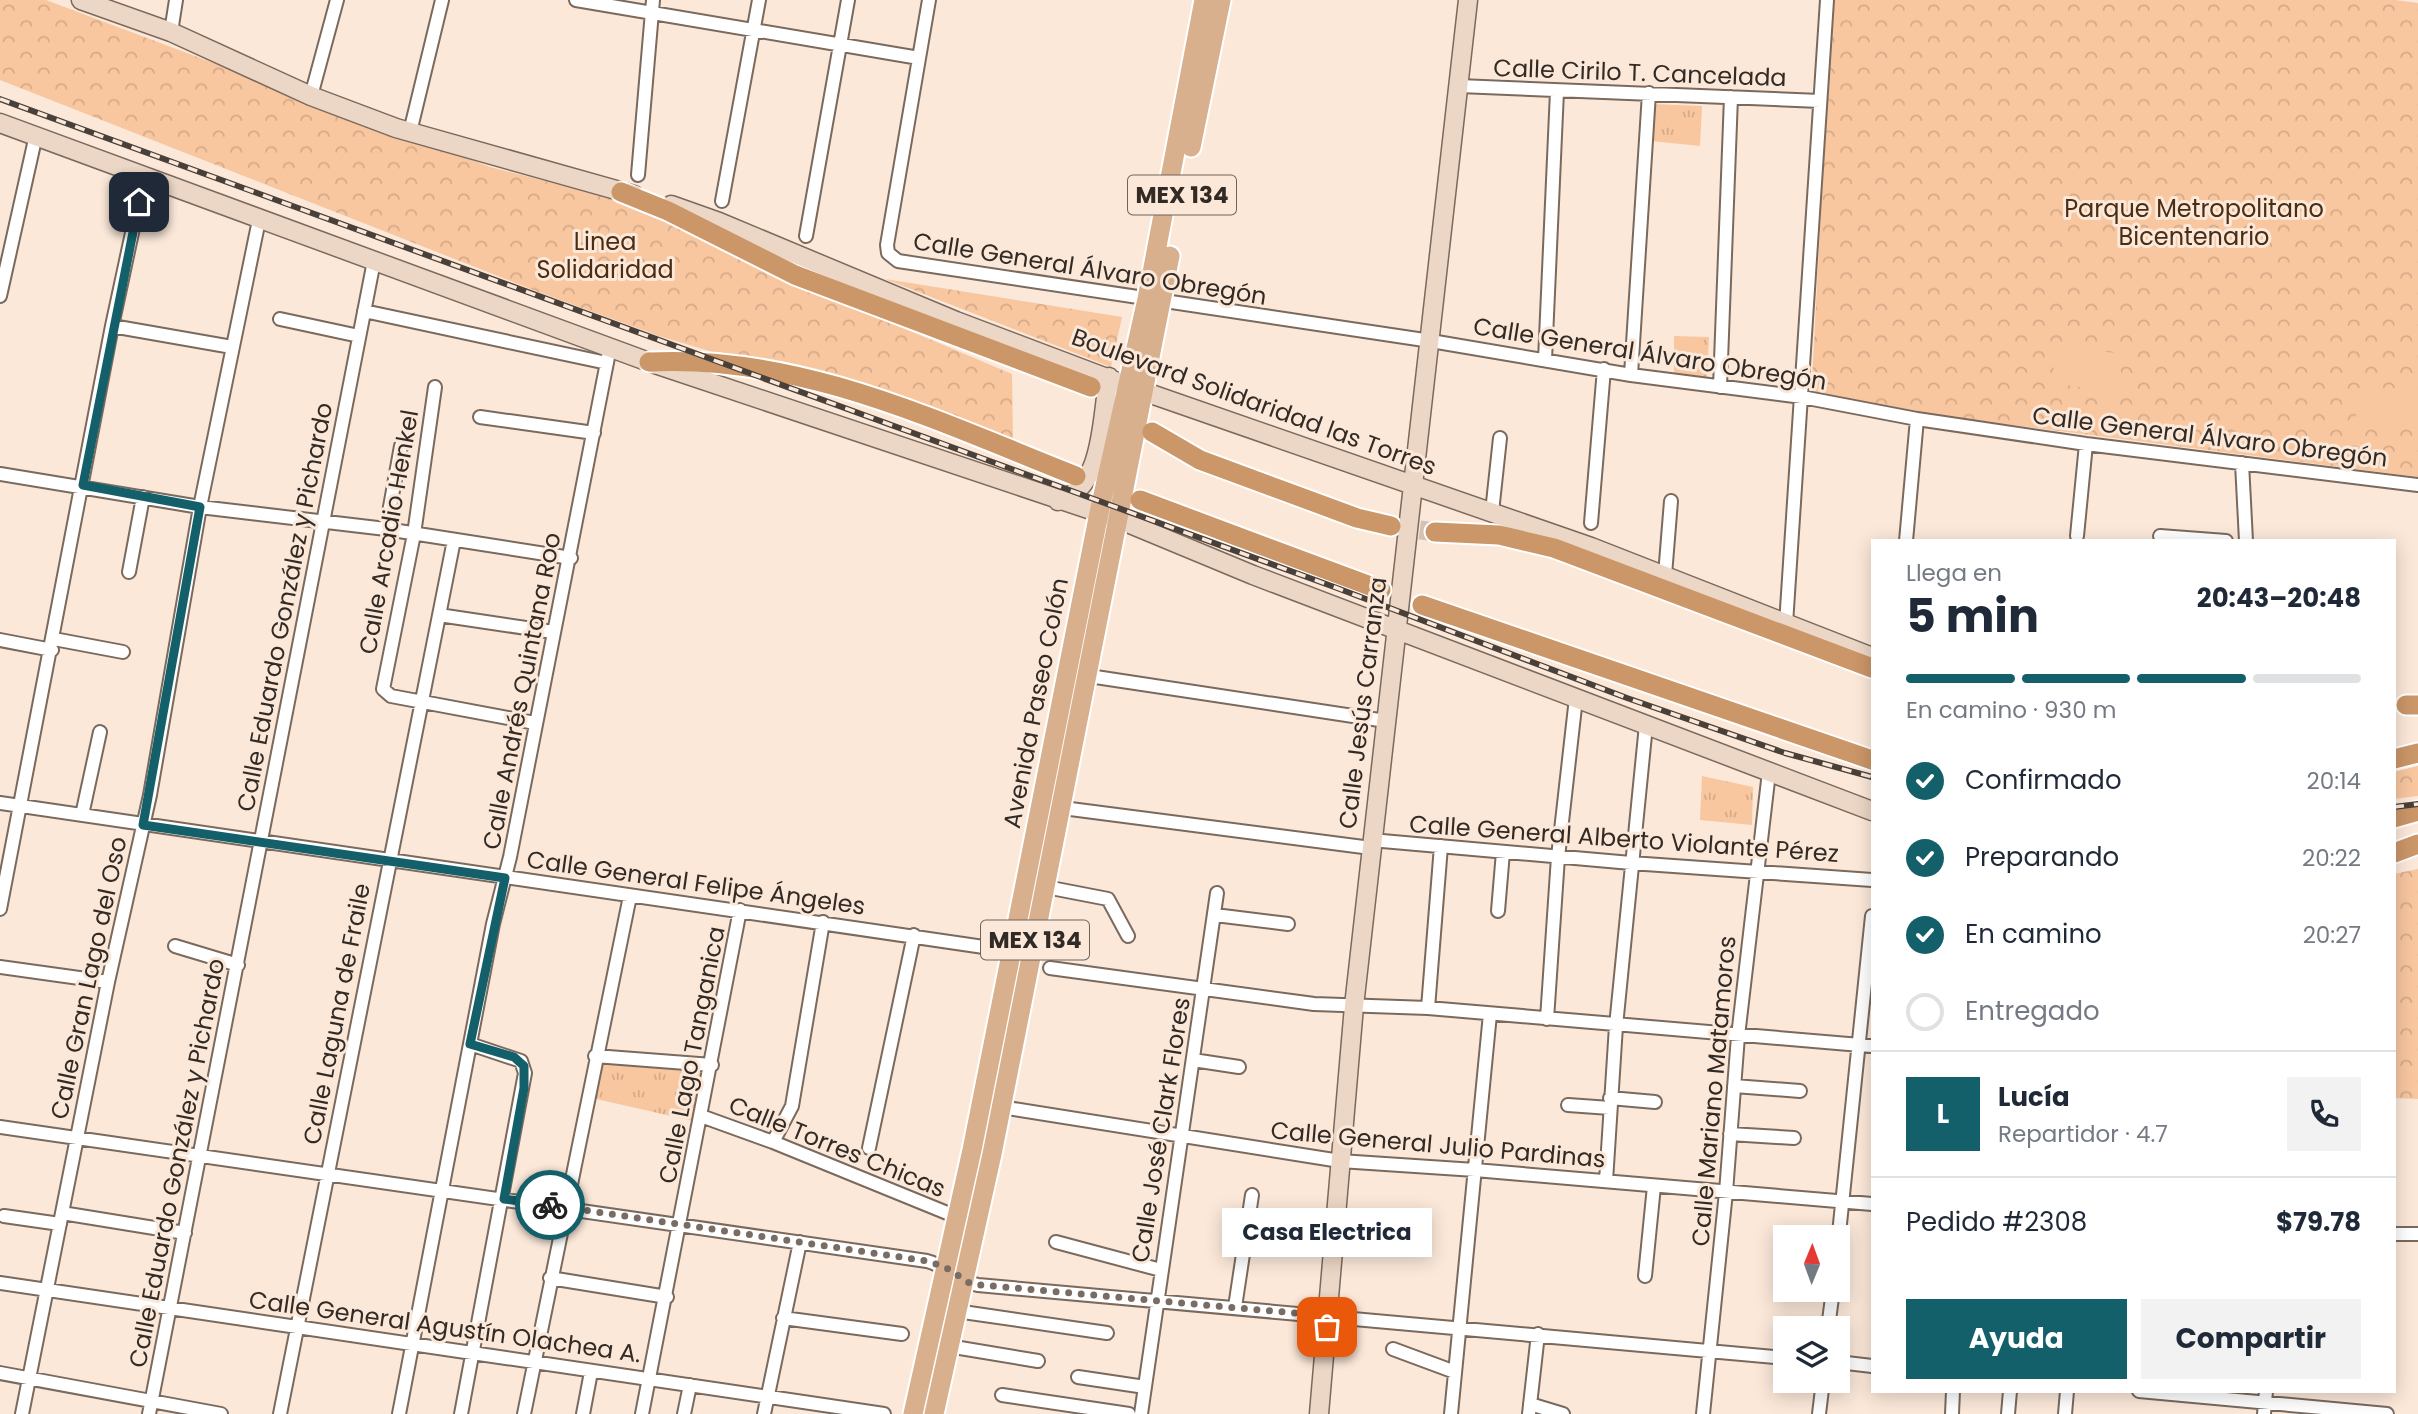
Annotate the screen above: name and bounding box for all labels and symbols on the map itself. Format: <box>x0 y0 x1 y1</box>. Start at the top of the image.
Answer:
street label: Calle Cirilo T. Cancelada <box>1493 51 1787 94</box>
pin <box>109 172 169 232</box>
road number: MEX 134 <box>1128 176 1236 214</box>
park label: Parque Metropolitano Bicentenario <box>2064 192 2324 253</box>
street label: Calle General Álvaro Obregón <box>911 224 1269 313</box>
park label: Linea Solidaridad <box>536 225 674 286</box>
street label: Calle General Álvaro Obregón <box>1471 309 1829 398</box>
street label: Boulevard Solidaridad las Torres <box>1067 320 1441 483</box>
street label: Calle General Álvaro Obregón <box>2031 398 2389 475</box>
street label: Calle Eduardo González y Pichardo <box>229 400 340 814</box>
street label: Calle Arcadio Henkel <box>351 407 426 657</box>
street label: Calle Andrés Quintana Roo <box>475 530 568 852</box>
street label: Avenida Paseo Colón <box>995 575 1076 831</box>
street label: Calle Jesús Carranza <box>1331 575 1394 831</box>
street label: Calle General Alberto Violante Pérez <box>1408 807 1840 870</box>
street label: Calle Gran Lago del Oso <box>42 834 135 1122</box>
street label: Calle General Felipe Ángeles <box>525 842 867 923</box>
street label: Calle Laguna de Fraile <box>295 880 378 1147</box>
road number: MEX 134 <box>981 920 1089 959</box>
street label: Calle Lago Tanganica <box>650 923 733 1186</box>
street label: Calle Mariano Matamoros <box>1683 934 1744 1248</box>
street label: Calle Eduardo González y Pichardo <box>121 956 232 1370</box>
street label: Calle José Clark Flores <box>1123 995 1198 1265</box>
street label: Calle Torres Chicas <box>724 1088 950 1205</box>
street label: Calle General Julio Pardinas <box>1269 1113 1607 1176</box>
courier <box>515 1170 585 1240</box>
callout: Casa Electrica <box>1222 1208 1432 1257</box>
north arrow <box>1773 1225 1850 1302</box>
street label: Calle General Agustín Olachea A. <box>247 1283 643 1370</box>
pin <box>1297 1297 1357 1357</box>

